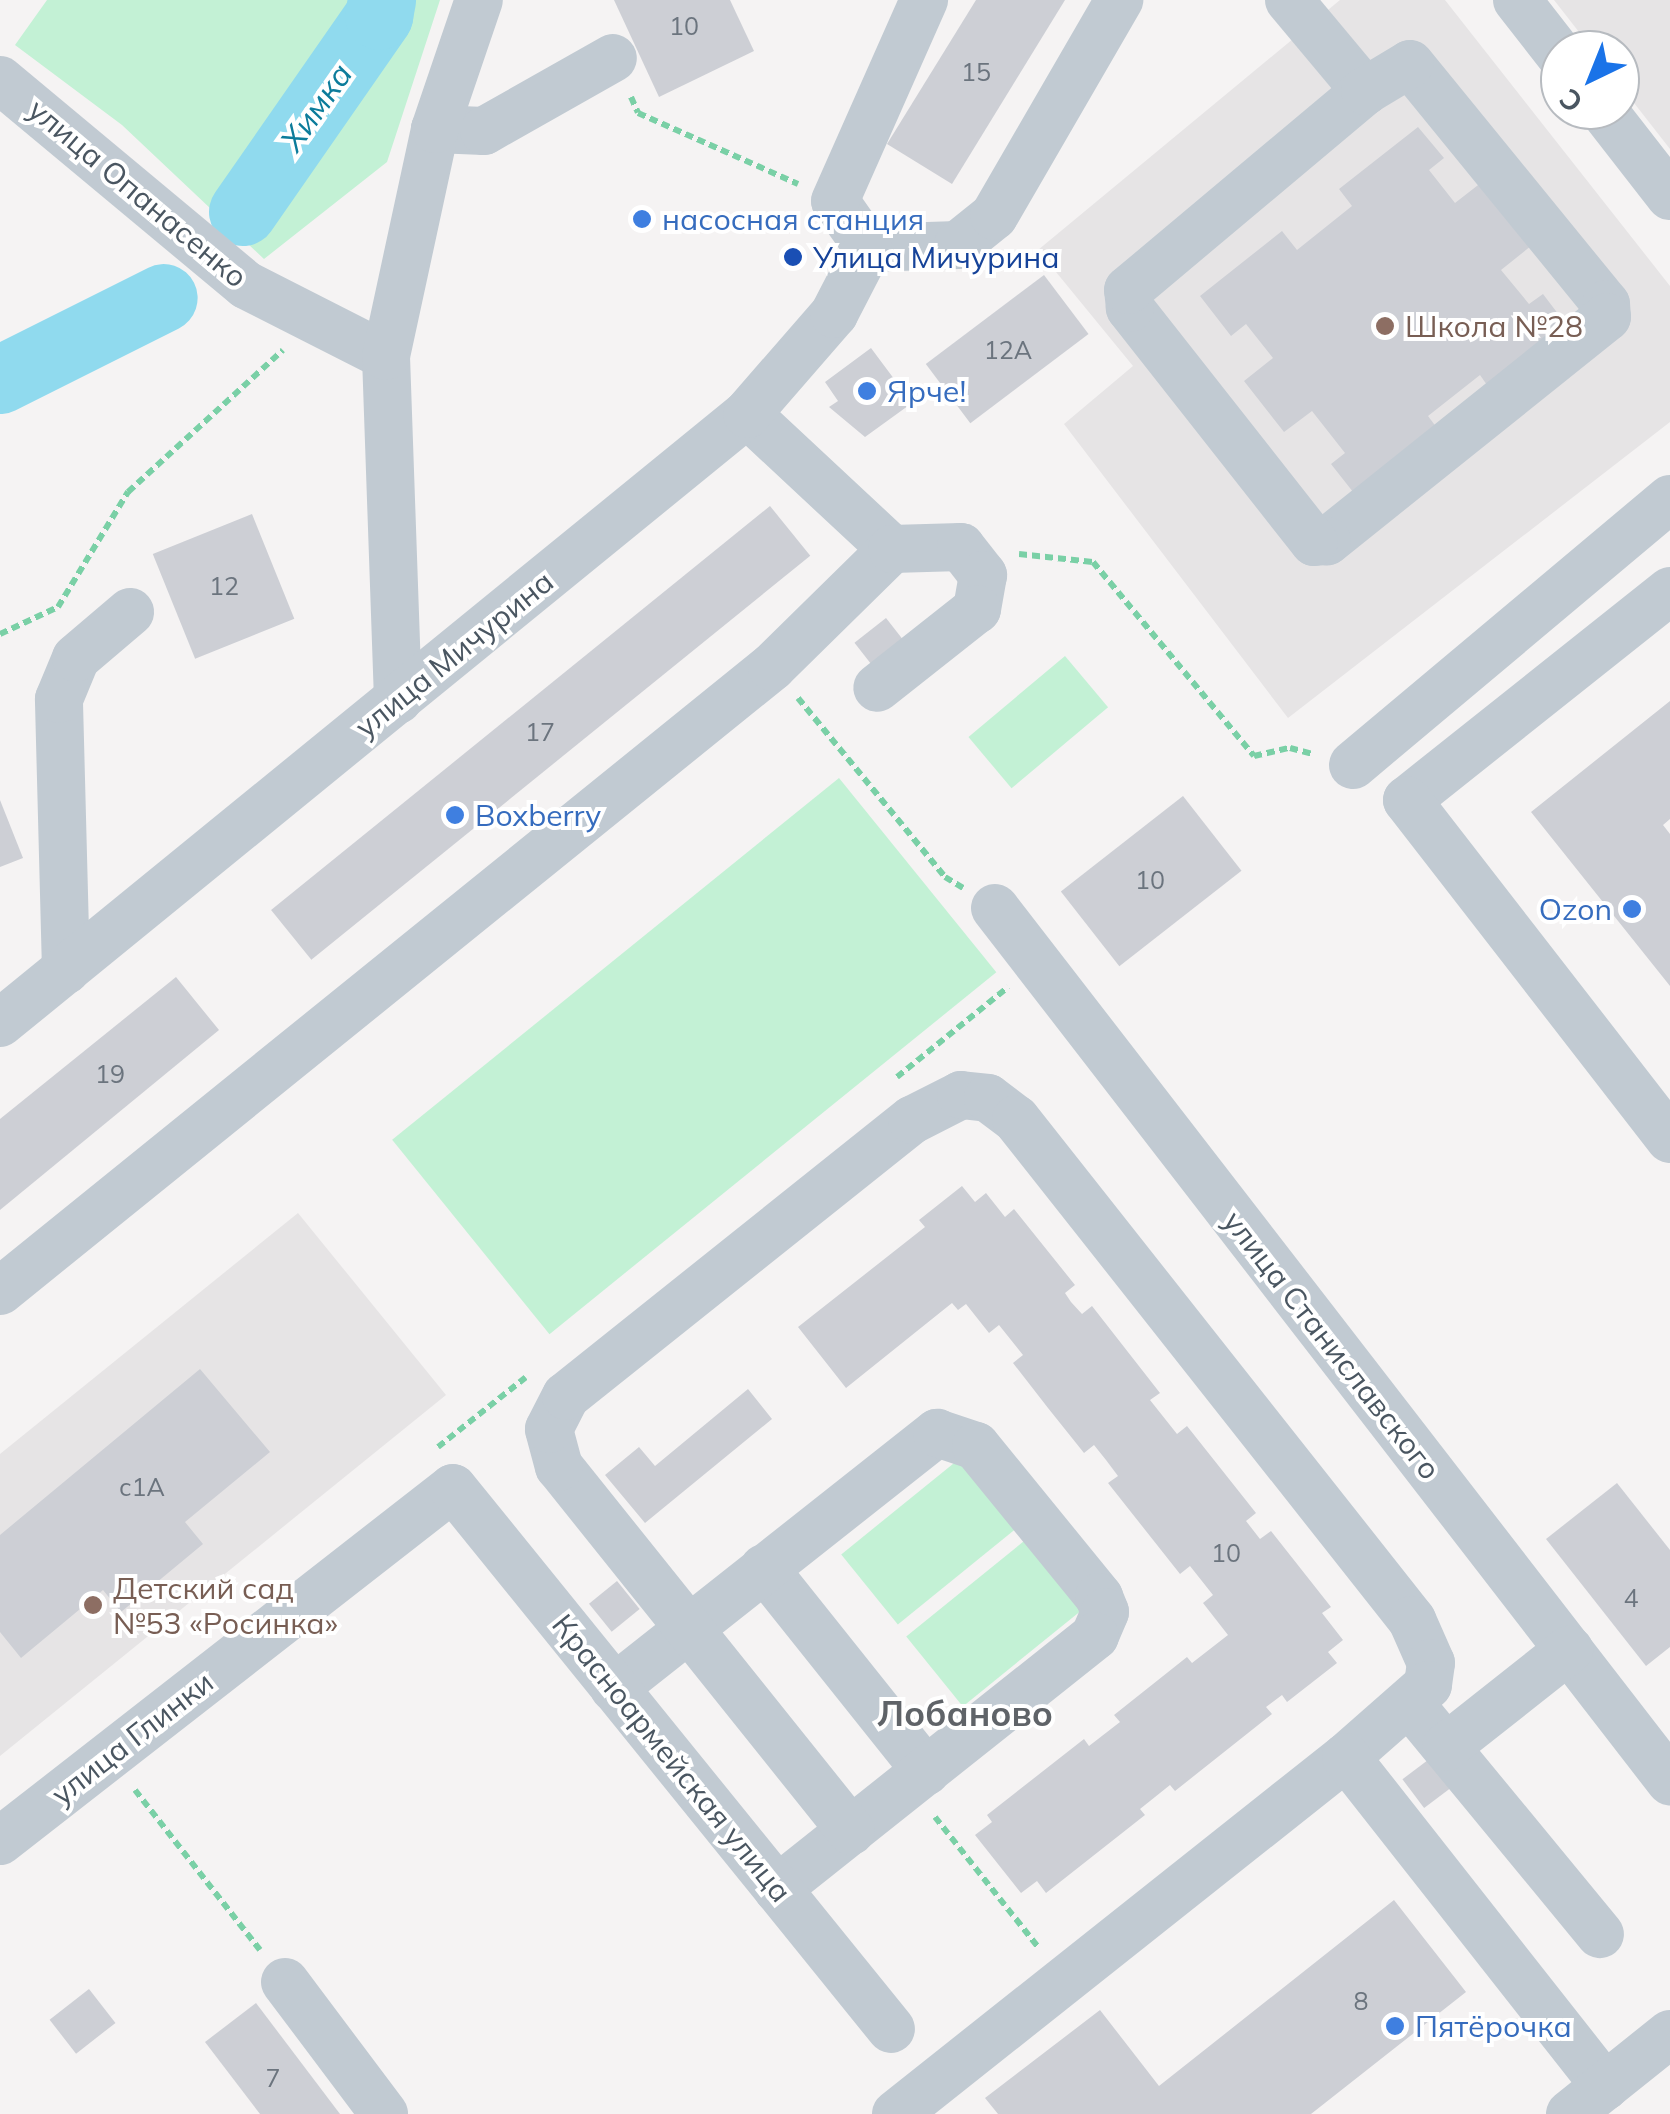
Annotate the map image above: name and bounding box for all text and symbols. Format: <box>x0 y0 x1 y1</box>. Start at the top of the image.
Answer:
house number: 10 <box>669 11 699 41</box>
north arrow <box>1540 30 1640 130</box>
water label: Химка <box>272 56 360 158</box>
house number: 15 <box>961 57 991 87</box>
text: С <box>1552 82 1590 120</box>
street label: улица Опанасенко <box>21 91 255 295</box>
place label: насосная станция <box>662 201 924 237</box>
marker: насосная станция <box>631 208 653 230</box>
place label: Улица Мичурина <box>813 239 1060 275</box>
marker: Улица Мичурина <box>782 246 804 268</box>
place label: Школа №28 <box>1405 308 1583 344</box>
marker: Школа №28 <box>1374 315 1396 337</box>
house number: 12А <box>984 335 1032 365</box>
place label: Ярче! <box>887 373 966 409</box>
marker: Ярче! <box>856 380 878 402</box>
street label: улица Мичурина <box>348 563 560 745</box>
house number: 12 <box>209 571 239 601</box>
house number: 17 <box>525 717 555 747</box>
place label: Boxberry <box>475 797 601 833</box>
marker: Boxberry <box>444 804 466 826</box>
house number: 10 <box>1135 865 1165 895</box>
place label: Ozon <box>1539 891 1612 927</box>
marker: Ozon <box>1621 898 1643 920</box>
house number: 19 <box>95 1059 125 1089</box>
street label: улица Станиславского <box>1216 1204 1448 1486</box>
house number: с1А <box>119 1472 165 1502</box>
house number: 10 <box>1211 1538 1241 1568</box>
place label: Детский сад №53 «Росинка» <box>113 1570 338 1640</box>
house number: 4 <box>1624 1583 1638 1613</box>
marker: Детский сад №53 «Росинка» <box>82 1594 104 1616</box>
street label: Красноармейская улица <box>545 1607 799 1909</box>
street label: улица Глинки <box>44 1664 220 1812</box>
district label: Лобаново <box>877 1692 1053 1734</box>
house number: 8 <box>1354 1986 1368 2016</box>
place label: Пятёрочка <box>1415 2008 1572 2044</box>
marker: Пятёрочка <box>1384 2015 1406 2037</box>
house number: 7 <box>266 2063 280 2093</box>

